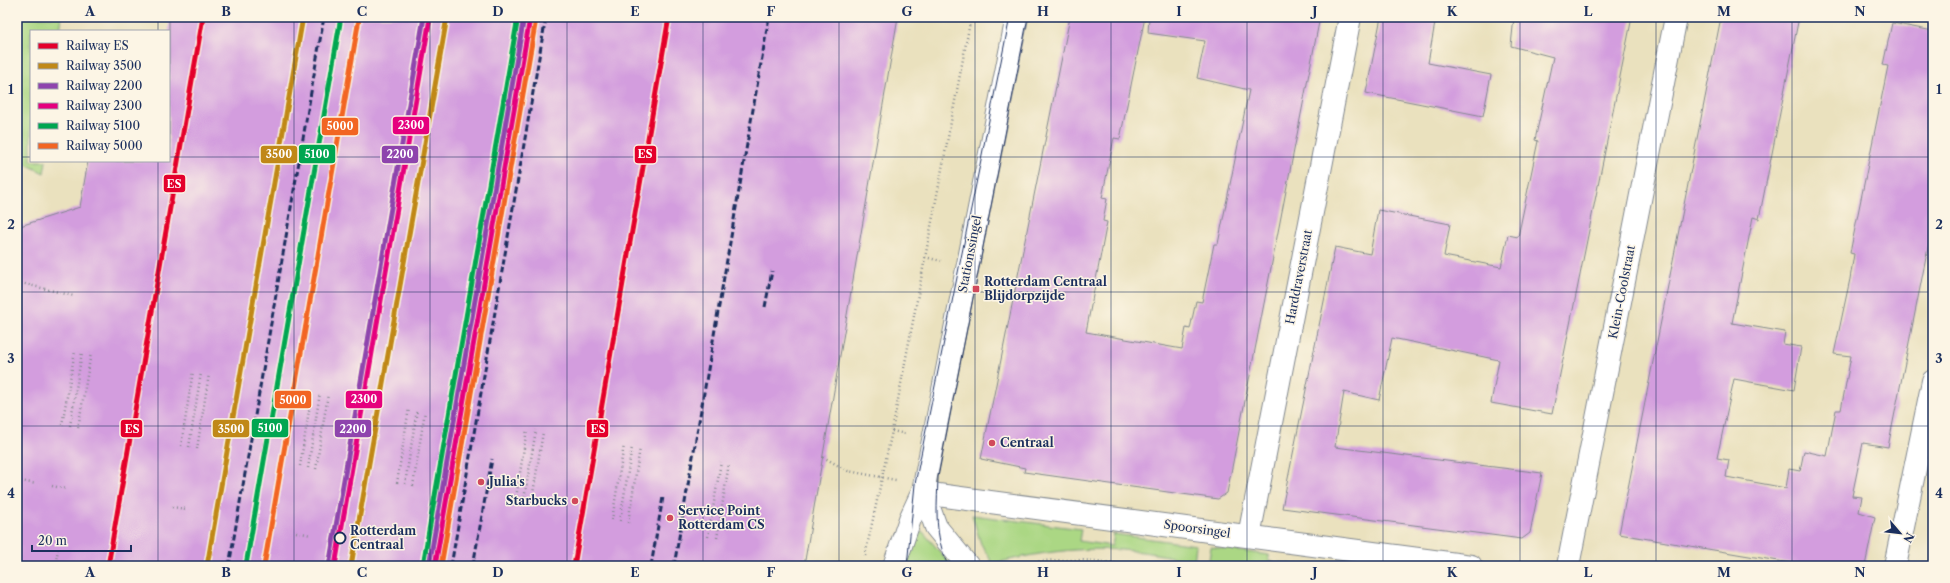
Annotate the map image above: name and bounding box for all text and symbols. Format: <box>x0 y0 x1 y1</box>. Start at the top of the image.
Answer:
text: A <box>84 3 96 19</box>
text: B <box>221 3 231 19</box>
text: C <box>357 3 367 19</box>
text: D <box>492 3 504 19</box>
text: E <box>630 3 640 19</box>
text: F <box>767 3 776 19</box>
text: G <box>901 3 913 19</box>
text: H <box>1037 3 1049 19</box>
text: I <box>1176 3 1182 19</box>
text: J <box>1310 3 1318 19</box>
text: K <box>1447 3 1458 19</box>
text: L <box>1584 3 1593 19</box>
text: M <box>1717 3 1731 19</box>
text: N <box>1854 3 1866 19</box>
legend <box>30 30 170 162</box>
text: Railway ES <box>66 38 129 53</box>
text: Railway 3500 <box>66 58 142 73</box>
text: Railway 2200 <box>66 78 142 93</box>
text: 1 <box>8 81 14 97</box>
text: 1 <box>1936 81 1942 97</box>
text: Railway 2300 <box>66 98 142 113</box>
line badge: 2300 <box>392 116 430 135</box>
line badge: 5000 <box>321 117 359 136</box>
text: Railway 5100 <box>66 118 140 133</box>
text: 2300 <box>398 118 424 132</box>
text: 5000 <box>326 119 354 133</box>
text: Railway 5000 <box>66 138 143 153</box>
line badge: 5100 <box>298 144 336 164</box>
line badge: 3500 <box>260 145 298 164</box>
line badge: 2200 <box>381 145 419 164</box>
line badge: ES <box>634 145 657 164</box>
text: 3500 <box>266 147 292 161</box>
text: 5100 <box>305 147 329 161</box>
text: 2200 <box>386 147 414 161</box>
text: ES <box>638 147 653 161</box>
line badge: ES <box>163 174 186 193</box>
text: ES <box>167 177 182 191</box>
street label: Stationssingel <box>955 213 984 294</box>
text: 2 <box>7 216 15 232</box>
text: 2 <box>1935 216 1943 232</box>
street label: Harddraverstraat <box>1282 227 1315 326</box>
street label: Klein-Coolstraat <box>1605 243 1638 340</box>
place label: Rotterdam Centraal Blijdorpzijde <box>984 274 1107 303</box>
marker: Rotterdam Centraal Blijdorpzijde <box>971 284 981 294</box>
text: 3 <box>7 350 15 366</box>
text: 3 <box>1935 350 1943 366</box>
line badge: 5000 <box>274 390 312 409</box>
line badge: 2300 <box>345 390 383 409</box>
text: 2300 <box>351 392 377 406</box>
text: 5000 <box>279 393 307 407</box>
line badge: 5100 <box>251 418 289 438</box>
line badge: ES <box>120 419 143 438</box>
line badge: 3500 <box>212 419 250 438</box>
line badge: 2200 <box>334 419 372 438</box>
line badge: ES <box>586 419 609 438</box>
text: 5100 <box>258 421 282 435</box>
text: ES <box>125 422 140 436</box>
text: 3500 <box>218 422 244 436</box>
text: 2200 <box>339 422 367 436</box>
text: ES <box>591 422 606 436</box>
place label: Centraal <box>1000 435 1054 450</box>
marker: Centraal <box>987 438 997 448</box>
place label: Julia's <box>487 474 525 489</box>
marker: Julia's <box>476 477 486 487</box>
text: 4 <box>7 485 15 501</box>
text: 4 <box>1935 485 1943 501</box>
place label: Starbucks <box>506 493 567 508</box>
marker: Starbucks <box>570 496 580 506</box>
place label: Service Point Rotterdam CS <box>678 503 765 532</box>
marker: Service Point Rotterdam CS <box>665 513 675 523</box>
north arrow <box>1880 513 1920 553</box>
street label: Spoorsingel <box>1163 516 1232 541</box>
place label: Rotterdam Centraal <box>350 523 416 552</box>
scale bar <box>32 527 131 553</box>
text: N <box>1900 530 1917 546</box>
marker: Rotterdam Centraal <box>333 531 347 545</box>
text: 20 m <box>38 533 67 548</box>
text: A <box>84 564 96 580</box>
text: B <box>221 564 231 580</box>
text: C <box>357 564 367 580</box>
text: D <box>492 564 504 580</box>
text: E <box>630 564 640 580</box>
text: F <box>767 564 776 580</box>
text: G <box>901 564 913 580</box>
text: H <box>1037 564 1049 580</box>
text: I <box>1176 564 1182 580</box>
text: J <box>1310 564 1318 580</box>
text: K <box>1447 564 1458 580</box>
text: L <box>1584 564 1593 580</box>
text: M <box>1717 564 1731 580</box>
text: N <box>1854 564 1866 580</box>

